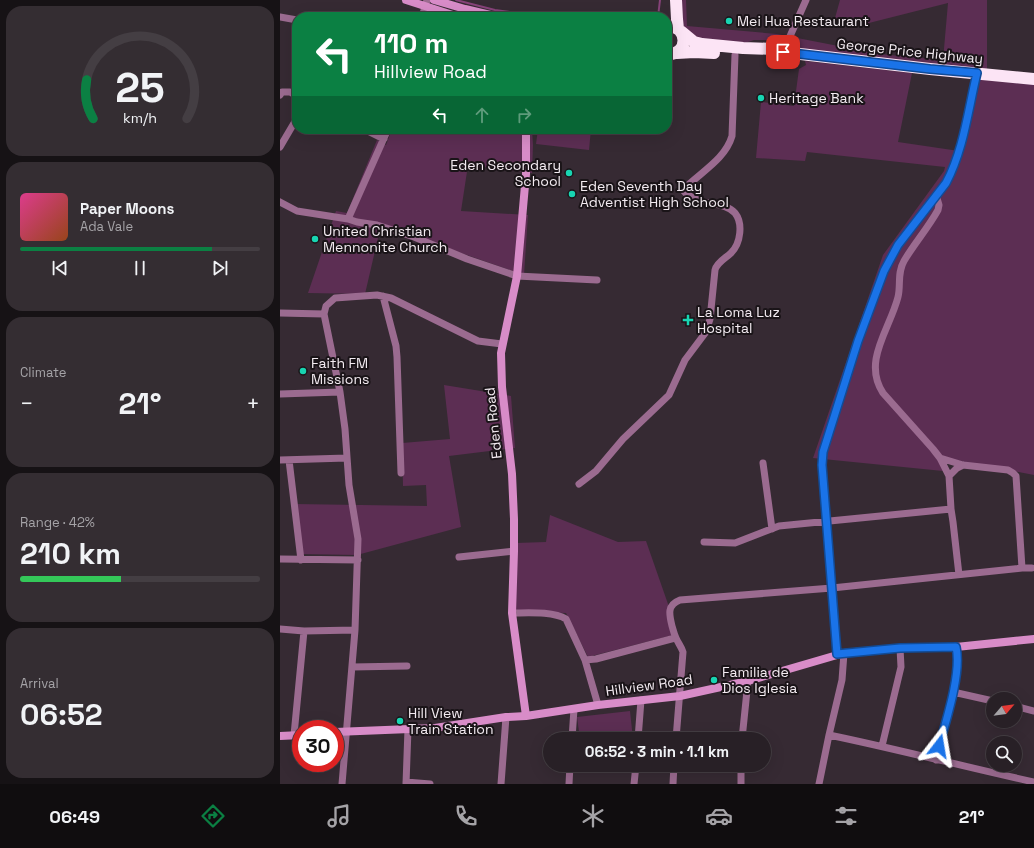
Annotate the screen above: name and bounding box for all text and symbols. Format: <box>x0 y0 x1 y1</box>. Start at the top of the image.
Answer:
place label: Mei Hua Restaurant <box>737 12 869 30</box>
marker: Mei Hua Restaurant <box>724 16 734 26</box>
text: 110 m <box>374 25 448 61</box>
icon: left <box>308 28 360 80</box>
street label: George Price Highway <box>836 34 984 68</box>
pin <box>766 35 800 69</box>
icon: arrive <box>772 41 794 63</box>
text: Hillview Road <box>374 60 487 83</box>
text: 25 <box>115 61 165 114</box>
place label: Heritage Bank <box>769 89 864 107</box>
marker: Heritage Bank <box>756 93 766 103</box>
icon: left <box>429 104 451 126</box>
icon: ahead <box>471 104 493 126</box>
icon: right <box>513 104 535 126</box>
text: km/h <box>123 108 157 126</box>
place label: Eden Secondary School <box>450 156 561 190</box>
marker: Eden Secondary School <box>564 168 574 178</box>
place label: Eden Seventh Day Adventist High School <box>580 177 729 211</box>
marker: Eden Seventh Day Adventist High School <box>567 189 577 199</box>
text: Paper Moons <box>80 199 174 218</box>
text: Ada Vale <box>80 218 133 235</box>
place label: United Christian Mennonite Church <box>323 222 447 256</box>
marker: United Christian Mennonite Church <box>310 234 320 244</box>
icon: previous <box>49 257 71 279</box>
icon: pause <box>129 257 151 279</box>
icon: next <box>209 257 231 279</box>
place label: La Loma Luz Hospital <box>697 303 780 337</box>
marker: La Loma Luz Hospital <box>682 314 694 326</box>
place label: Faith FM Missions <box>311 354 369 388</box>
text: Climate <box>20 364 66 381</box>
marker: Faith FM Missions <box>298 366 308 376</box>
text: 21° <box>118 384 162 423</box>
street label: Eden Road <box>480 386 506 460</box>
text: − <box>20 389 34 417</box>
text: + <box>246 389 260 417</box>
text: Range · 42% <box>20 514 95 531</box>
text: 210 km <box>20 534 121 573</box>
place label: Familia de Dios Iglesia <box>722 663 797 697</box>
street label: Hillview Road <box>604 670 694 700</box>
text: Arrival <box>20 675 59 692</box>
marker: Familia de Dios Iglesia <box>709 675 719 685</box>
north arrow <box>986 692 1022 728</box>
map controls <box>986 692 1022 772</box>
text: 06:52 <box>20 695 103 734</box>
place label: Hill View Train Station <box>408 704 494 738</box>
marker: Hill View Train Station <box>395 716 405 726</box>
speed limit sign: 30 <box>292 720 344 772</box>
position arrow <box>918 725 960 767</box>
button: search <box>986 736 1022 772</box>
text: 06:52 · 3 min · 1.1 km <box>585 742 729 761</box>
icon: directions <box>199 802 227 830</box>
icon: music <box>325 802 353 830</box>
icon: phone <box>452 802 480 830</box>
icon: climate <box>579 802 607 830</box>
icon: car <box>705 802 733 830</box>
icon: filters <box>832 802 860 830</box>
text: 06:49 <box>49 805 100 828</box>
text: 21° <box>959 805 985 828</box>

